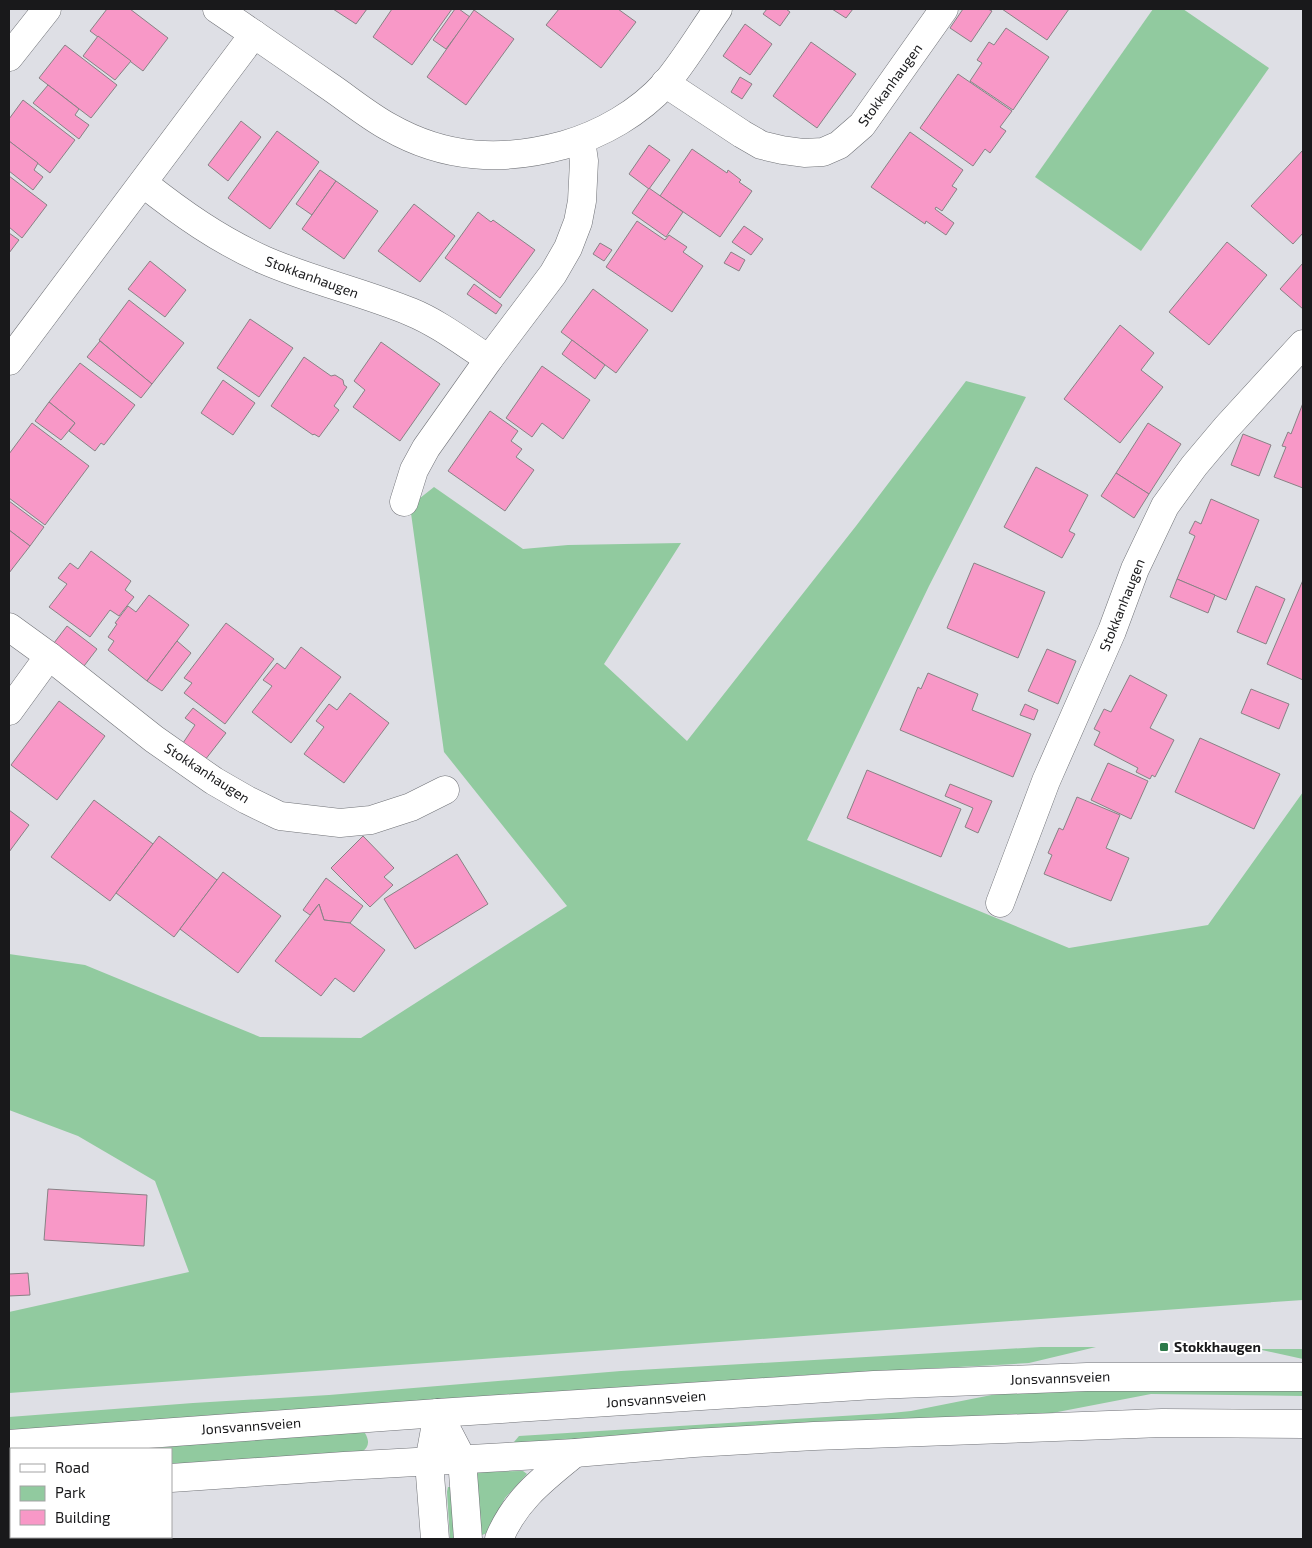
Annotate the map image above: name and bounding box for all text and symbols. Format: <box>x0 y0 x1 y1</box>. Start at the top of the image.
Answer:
street label: Stokkanhaugen <box>854 40 925 129</box>
street label: Stokkanhaugen <box>263 252 361 301</box>
street label: Stokkanhaugen <box>1095 556 1148 654</box>
street label: Stokkanhaugen <box>161 739 253 806</box>
place label: Stokkhaugen <box>1174 1338 1261 1355</box>
marker: Stokkhaugen <box>1158 1341 1170 1353</box>
street label: Jonsvannsveien <box>1010 1367 1110 1388</box>
street label: Jonsvannsveien <box>605 1387 707 1410</box>
street label: Jonsvannsveien <box>200 1414 302 1437</box>
legend <box>10 1448 172 1538</box>
text: Road <box>55 1458 90 1476</box>
text: Park <box>55 1483 86 1501</box>
text: Building <box>55 1508 111 1526</box>

